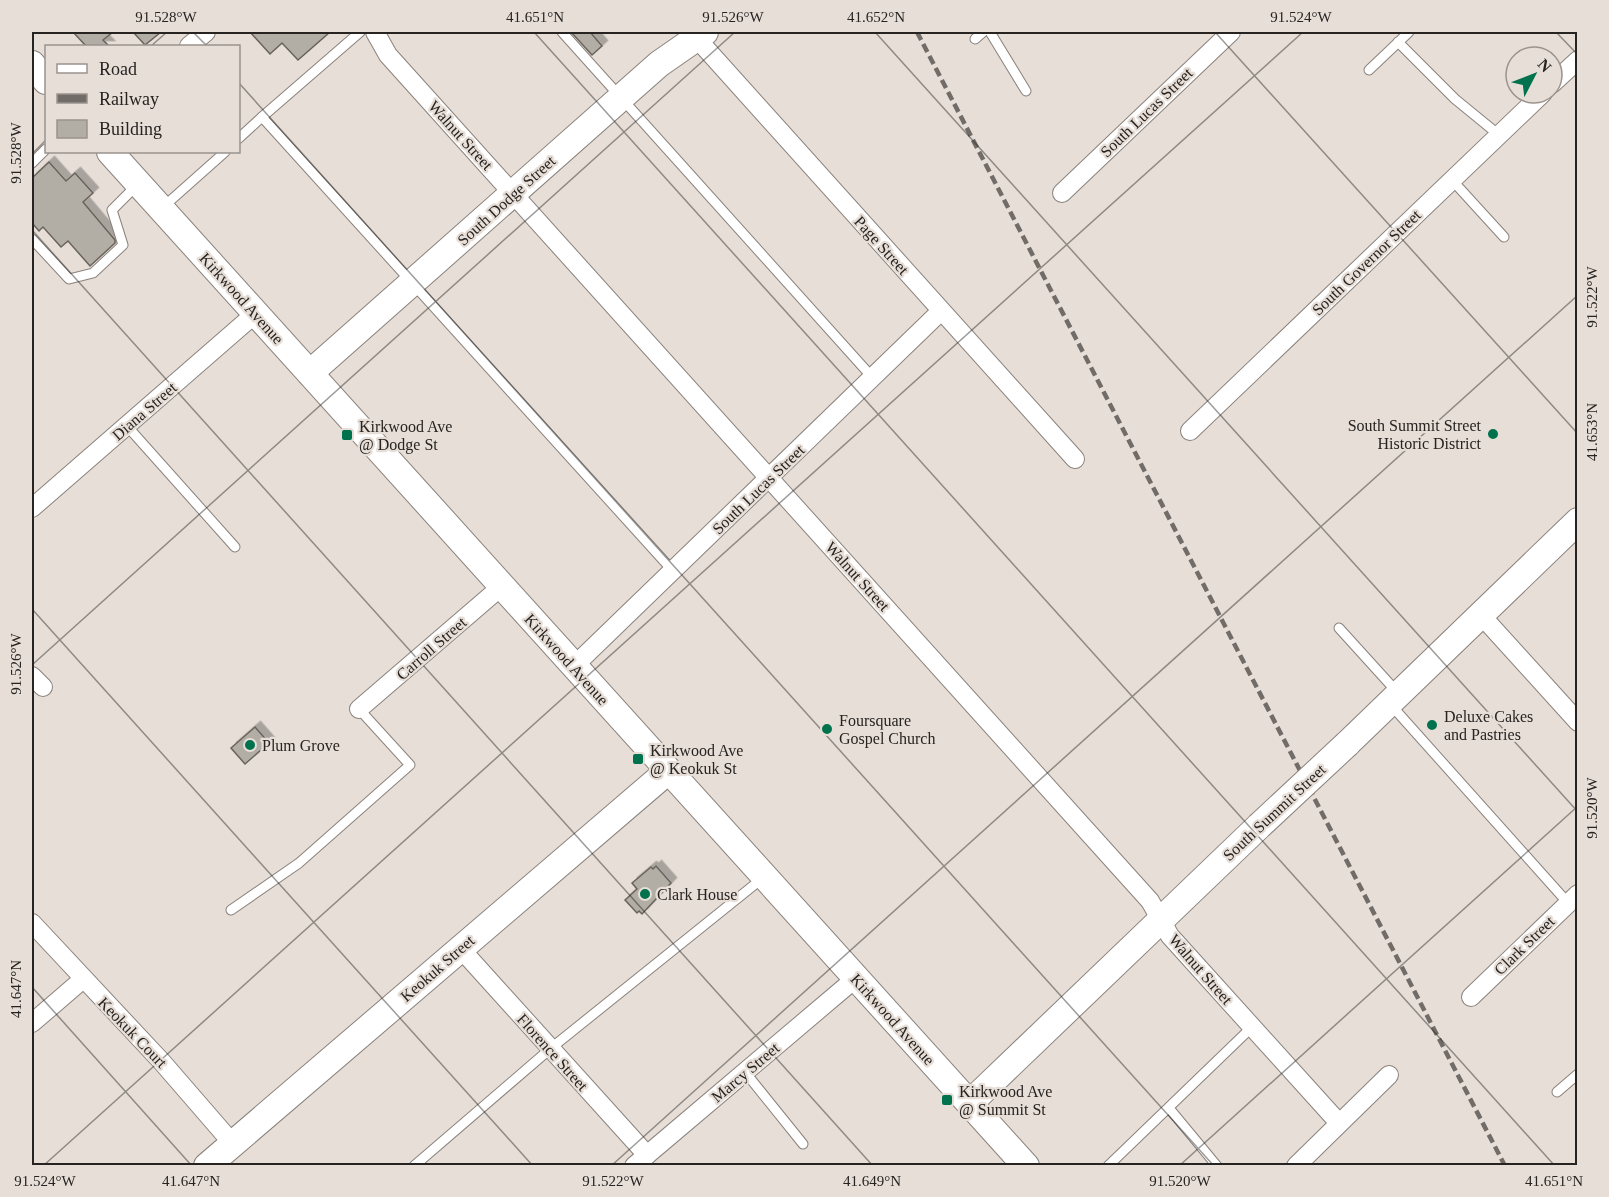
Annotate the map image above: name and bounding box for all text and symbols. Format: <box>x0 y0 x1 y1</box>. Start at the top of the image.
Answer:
text: 91.528°W <box>135 9 198 25</box>
text: 41.651°N <box>506 9 564 25</box>
text: 91.526°W <box>702 9 765 25</box>
text: 41.652°N <box>847 9 905 25</box>
text: 91.524°W <box>1270 9 1333 25</box>
legend <box>45 45 240 153</box>
north arrow <box>1504 45 1564 105</box>
text: N <box>1535 55 1555 76</box>
text: Road <box>99 59 137 79</box>
street label: South Lucas Street <box>1097 64 1196 160</box>
text: Railway <box>99 89 159 109</box>
street label: Walnut Street <box>425 97 496 174</box>
text: Building <box>99 119 162 139</box>
text: 91.528°W <box>8 121 24 184</box>
street label: South Dodge Street <box>454 152 560 249</box>
street label: South Governor Street <box>1309 206 1424 318</box>
street label: Page Street <box>850 213 913 279</box>
street label: Kirkwood Avenue <box>196 249 287 347</box>
text: 91.522°W <box>1584 265 1600 328</box>
street label: Diana Street <box>109 379 180 444</box>
text: 41.653°N <box>1584 403 1600 461</box>
place label: South Summit Street Historic District <box>1348 417 1482 452</box>
place label: Kirkwood Ave @ Dodge St <box>359 418 452 454</box>
marker: South Summit Street Historic District <box>1486 427 1500 441</box>
marker: Kirkwood Ave @ Dodge St <box>340 428 354 442</box>
street label: South Lucas Street <box>709 441 808 537</box>
street label: Walnut Street <box>822 538 893 615</box>
street label: Kirkwood Avenue <box>521 610 612 708</box>
street label: Carroll Street <box>393 613 470 683</box>
text: 91.526°W <box>8 632 24 695</box>
place label: Deluxe Cakes and Pastries <box>1444 708 1533 743</box>
place label: Foursquare Gospel Church <box>839 712 935 748</box>
marker: Deluxe Cakes and Pastries <box>1425 718 1439 732</box>
marker: Foursquare Gospel Church <box>820 722 834 736</box>
place label: Plum Grove <box>262 737 340 754</box>
marker: Plum Grove <box>243 738 257 752</box>
place label: Kirkwood Ave @ Keokuk St <box>650 742 743 778</box>
marker: Kirkwood Ave @ Keokuk St <box>631 752 645 766</box>
street label: South Summit Street <box>1220 760 1329 864</box>
text: 91.520°W <box>1584 776 1600 839</box>
place label: Clark House <box>657 886 737 903</box>
marker: Clark House <box>638 887 652 901</box>
street label: Clark Street <box>1491 912 1558 978</box>
street label: Keokuk Street <box>397 931 478 1005</box>
street label: Walnut Street <box>1166 931 1236 1008</box>
text: 41.647°N <box>8 960 24 1018</box>
street label: Kirkwood Avenue <box>847 970 938 1068</box>
street label: Keokuk Court <box>95 994 171 1071</box>
street label: Florence Street <box>514 1010 592 1095</box>
street label: Marcy Street <box>708 1039 784 1106</box>
place label: Kirkwood Ave @ Summit St <box>959 1083 1052 1119</box>
marker: Kirkwood Ave @ Summit St <box>940 1093 954 1107</box>
text: 91.524°W <box>14 1173 77 1189</box>
text: 41.647°N <box>162 1173 220 1189</box>
text: 91.522°W <box>582 1173 645 1189</box>
text: 41.649°N <box>843 1173 901 1189</box>
text: 91.520°W <box>1149 1173 1212 1189</box>
text: 41.651°N <box>1525 1173 1583 1189</box>

